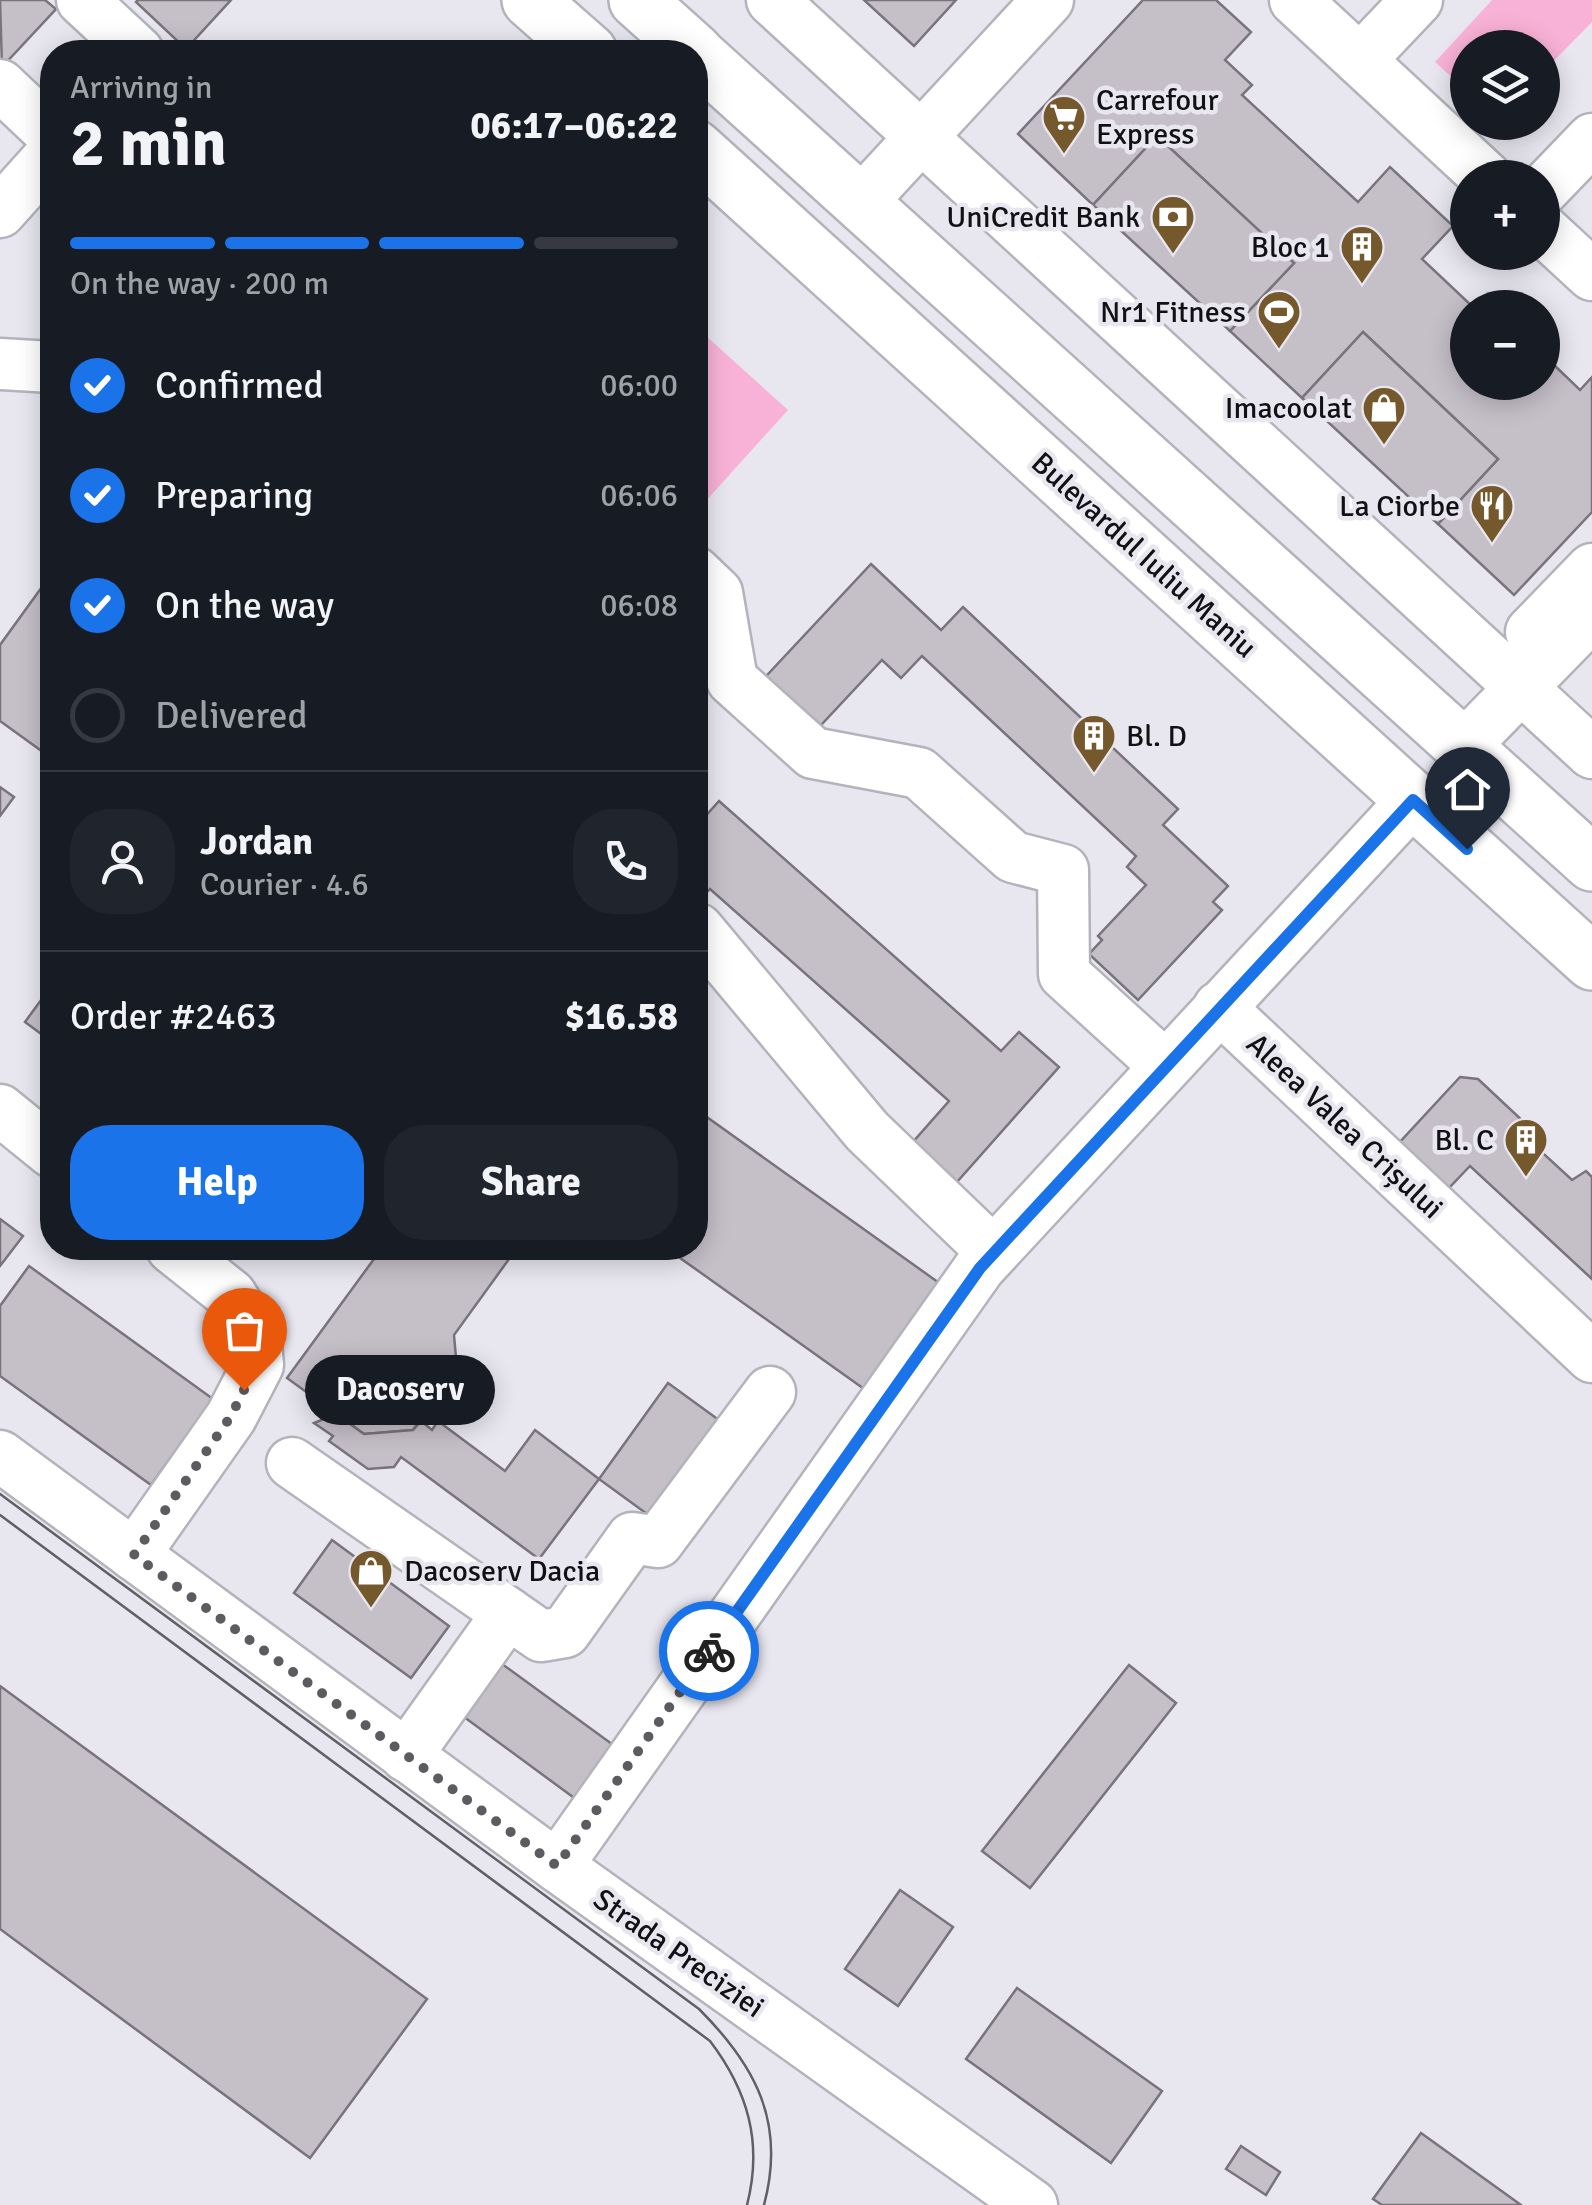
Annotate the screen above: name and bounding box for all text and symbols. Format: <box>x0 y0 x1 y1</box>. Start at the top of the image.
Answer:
map controls <box>1450 30 1560 400</box>
button: layers <box>1450 30 1560 140</box>
text: Arriving in <box>70 68 212 107</box>
place label: Carrefour Express <box>1096 82 1218 153</box>
supermarket icon: Carrefour Express <box>1041 94 1087 155</box>
text: 06:17–06:22 <box>470 102 678 149</box>
text: 2 min <box>70 104 227 184</box>
button: + <box>1450 160 1560 270</box>
bank icon: UniCredit Bank <box>1150 194 1196 255</box>
place label: UniCredit Bank <box>946 199 1140 236</box>
building icon: Bloc 1 <box>1339 224 1385 285</box>
place label: Bloc 1 <box>1251 229 1330 266</box>
text: On the way · 200 m <box>70 264 329 303</box>
sports icon: Nr1 Fitness <box>1256 289 1302 350</box>
button: − <box>1450 290 1560 400</box>
place label: Nr1 Fitness <box>1100 294 1246 331</box>
icon: check <box>70 358 125 413</box>
text: Confirmed <box>155 362 324 409</box>
text: 06:00 <box>600 366 678 405</box>
shop icon: Imacoolat <box>1361 385 1407 446</box>
place label: Imacoolat <box>1225 390 1352 427</box>
street label: Bulevardul Iuliu Maniu <box>1023 444 1264 666</box>
icon: check <box>70 468 125 523</box>
text: Preparing <box>155 472 313 519</box>
text: 06:06 <box>600 476 678 515</box>
restaurant icon: La Ciorbe <box>1469 483 1515 544</box>
place label: La Ciorbe <box>1339 488 1460 525</box>
icon: check <box>70 578 125 633</box>
text: On the way <box>155 582 334 629</box>
text: 06:08 <box>600 586 678 625</box>
text: Delivered <box>155 692 308 739</box>
building icon: Bl. D <box>1071 713 1117 774</box>
place label: Bl. D <box>1126 718 1187 755</box>
pin <box>1425 747 1510 850</box>
icon: home <box>1440 762 1495 817</box>
button: person <box>70 809 175 914</box>
button: phone <box>573 809 678 914</box>
text: Jordan <box>200 818 313 865</box>
text: Courier · 4.6 <box>200 865 369 904</box>
text: Order #2463 <box>70 993 277 1040</box>
text: $16.58 <box>565 993 678 1040</box>
street label: Aleea Valea Crișului <box>1239 1026 1451 1227</box>
building icon: Bl. C <box>1503 1117 1549 1178</box>
place label: Bl. C <box>1434 1122 1494 1159</box>
button: Help <box>70 1125 364 1240</box>
button: Share <box>384 1125 678 1240</box>
pin <box>202 1288 287 1391</box>
icon: bag <box>217 1303 272 1358</box>
callout: Dacoserv <box>304 1355 494 1425</box>
text: Dacoserv <box>336 1370 464 1409</box>
shop icon: Dacoserv Dacia <box>348 1548 394 1609</box>
place label: Dacoserv Dacia <box>404 1553 600 1590</box>
courier <box>659 1601 759 1701</box>
icon: bike <box>682 1624 737 1679</box>
street label: Strada Preciziei <box>586 1881 771 2026</box>

